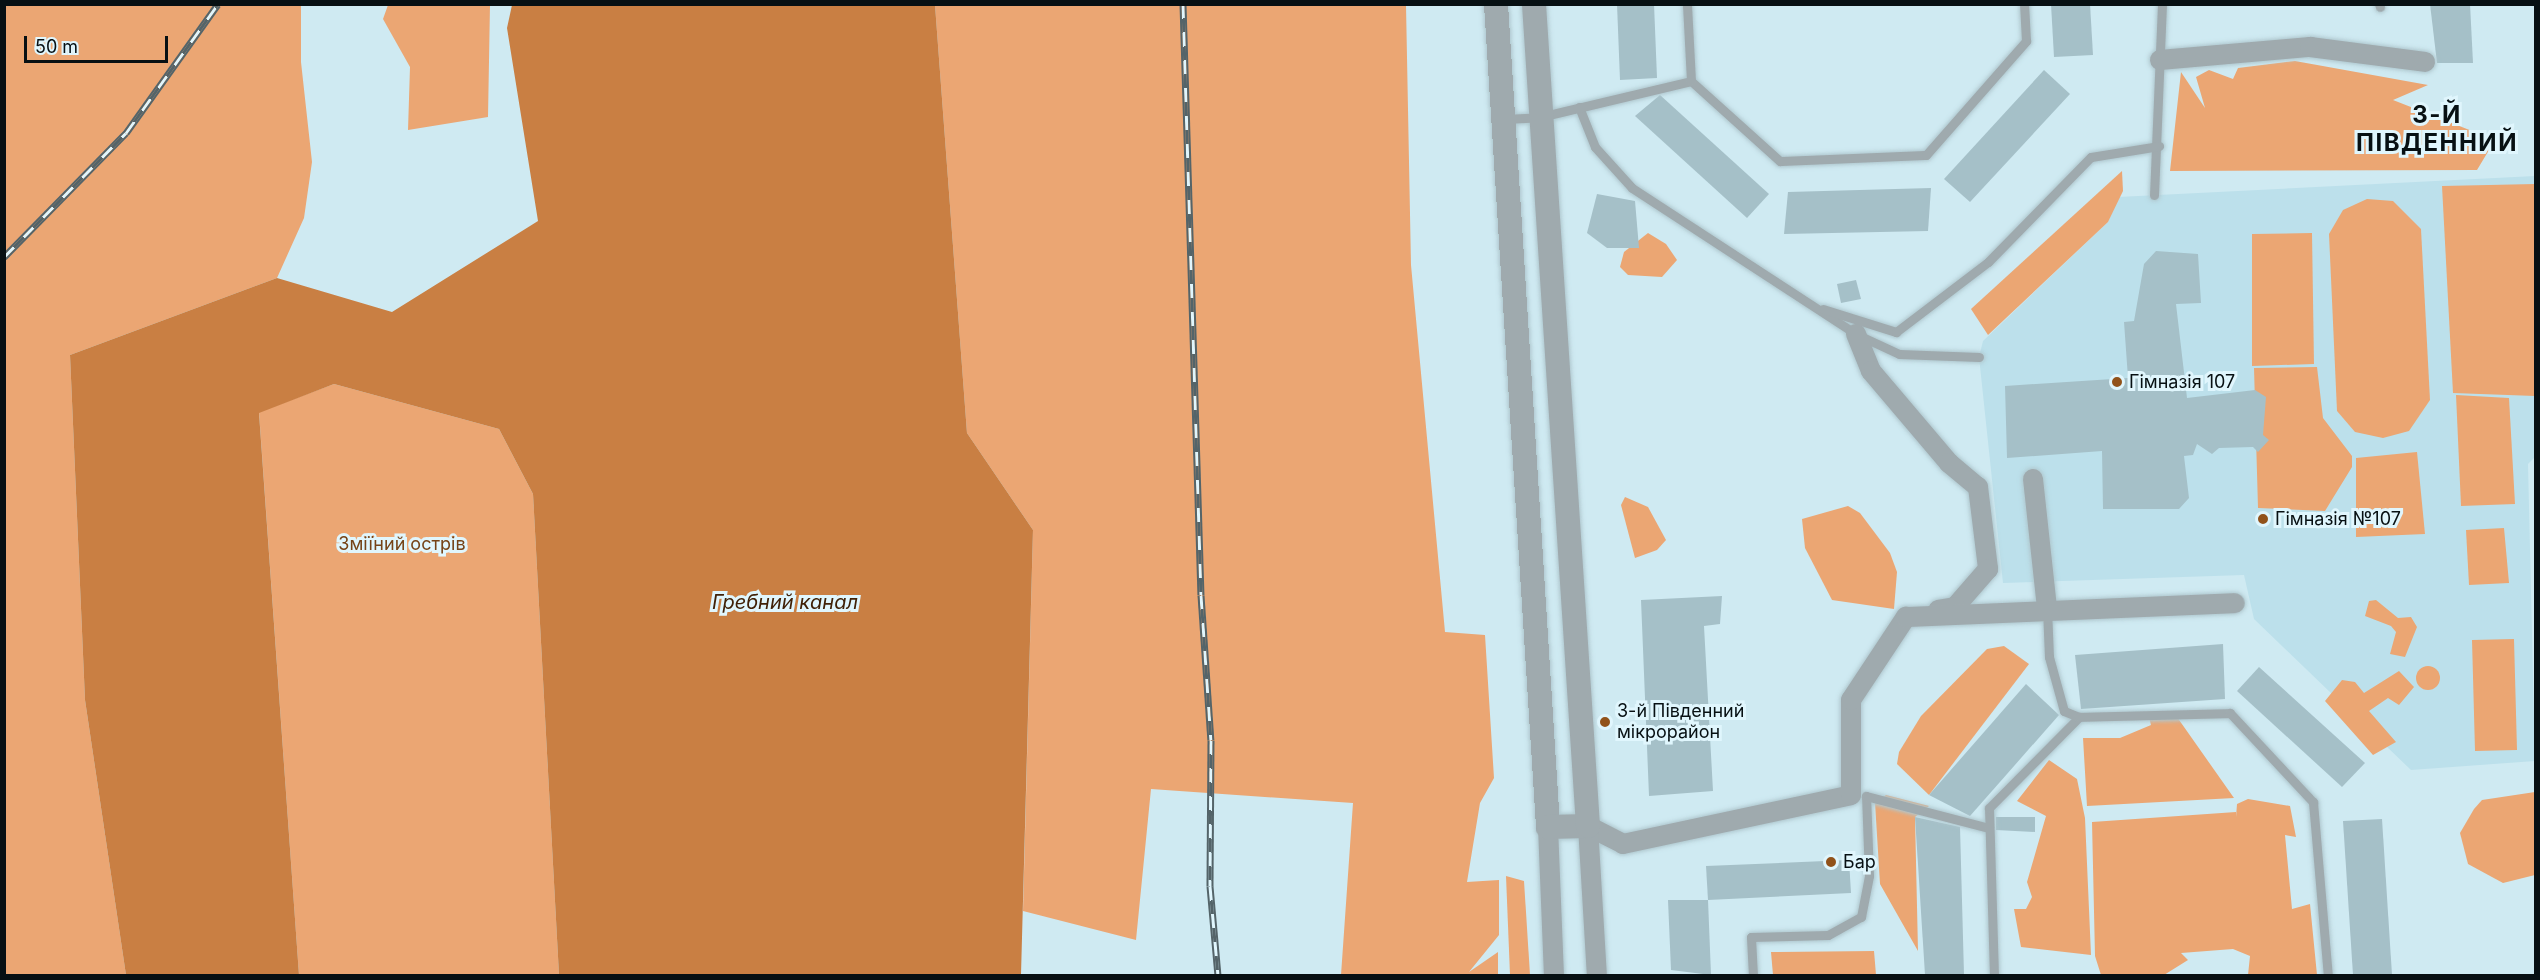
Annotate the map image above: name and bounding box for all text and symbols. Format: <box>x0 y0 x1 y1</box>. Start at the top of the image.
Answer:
scale bar <box>27 24 171 62</box>
text: 50 m <box>35 36 78 57</box>
district label: 3-Й ПІВДЕННИЙ <box>2356 101 2518 157</box>
place label: Гімназія 107 <box>2129 371 2235 393</box>
marker: Гімназія 107 <box>2110 375 2124 389</box>
place label: Гімназія №107 <box>2275 508 2401 530</box>
marker: Гімназія №107 <box>2256 512 2270 526</box>
park label: Зміїний острів <box>338 533 466 555</box>
water label: Гребний канал <box>712 590 858 614</box>
place label: 3-й Південний мікрорайон <box>1617 701 1744 744</box>
marker: 3-й Південний мікрорайон <box>1598 715 1612 729</box>
place label: Бар <box>1843 851 1876 873</box>
marker: Бар <box>1824 855 1838 869</box>

